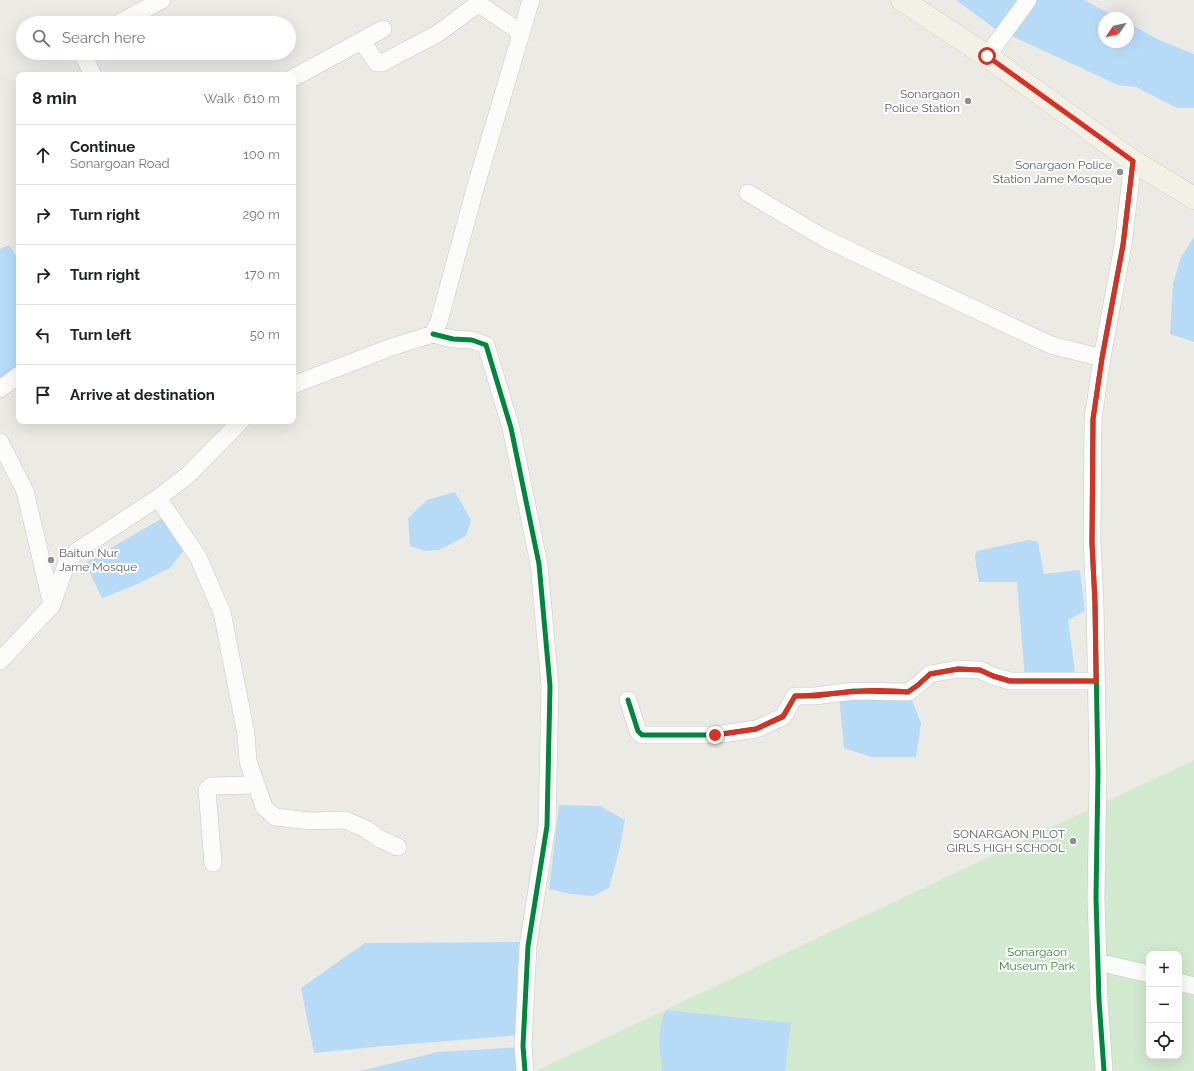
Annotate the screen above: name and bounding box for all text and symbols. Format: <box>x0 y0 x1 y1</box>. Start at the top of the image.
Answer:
north arrow <box>1098 12 1134 48</box>
search box <box>16 16 296 60</box>
icon: search <box>30 27 52 49</box>
text: Search here <box>62 29 145 47</box>
route start <box>978 47 996 65</box>
place label: Sonargaon Police Station <box>885 87 960 115</box>
text: 8 min <box>32 88 77 108</box>
text: Walk · 610 m <box>204 91 280 106</box>
marker: Sonargaon Police Station <box>963 96 973 106</box>
text: Continue <box>70 138 135 156</box>
icon: ahead <box>32 144 54 166</box>
text: 100 m <box>243 147 280 162</box>
text: Sonargoan Road <box>70 156 170 171</box>
place label: Sonargaon Police Station Jame Mosque <box>993 158 1112 186</box>
marker: Sonargaon Police Station Jame Mosque <box>1115 167 1125 177</box>
icon: right <box>32 204 54 226</box>
text: Turn right <box>70 206 140 224</box>
text: 290 m <box>242 207 280 222</box>
icon: right <box>32 264 54 286</box>
text: Turn right <box>70 266 140 284</box>
text: 170 m <box>244 267 280 282</box>
icon: left <box>32 324 54 346</box>
text: Turn left <box>70 326 131 344</box>
text: 50 m <box>250 327 280 342</box>
icon: arrive <box>32 384 54 406</box>
text: Arrive at destination <box>70 386 215 404</box>
place label: Baitun Nur Jame Mosque <box>59 546 137 574</box>
marker: Baitun Nur Jame Mosque <box>46 555 56 565</box>
route end <box>706 726 724 744</box>
place label: SONARGAON PILOT GIRLS HIGH SCHOOL <box>947 827 1066 855</box>
marker: SONARGAON PILOT GIRLS HIGH SCHOOL <box>1068 836 1078 846</box>
park label: Sonargaon Museum Park <box>999 945 1076 973</box>
map controls <box>1146 951 1182 1059</box>
button: + <box>1146 951 1182 987</box>
button: − <box>1146 987 1182 1023</box>
button: locate <box>1146 1023 1182 1059</box>

